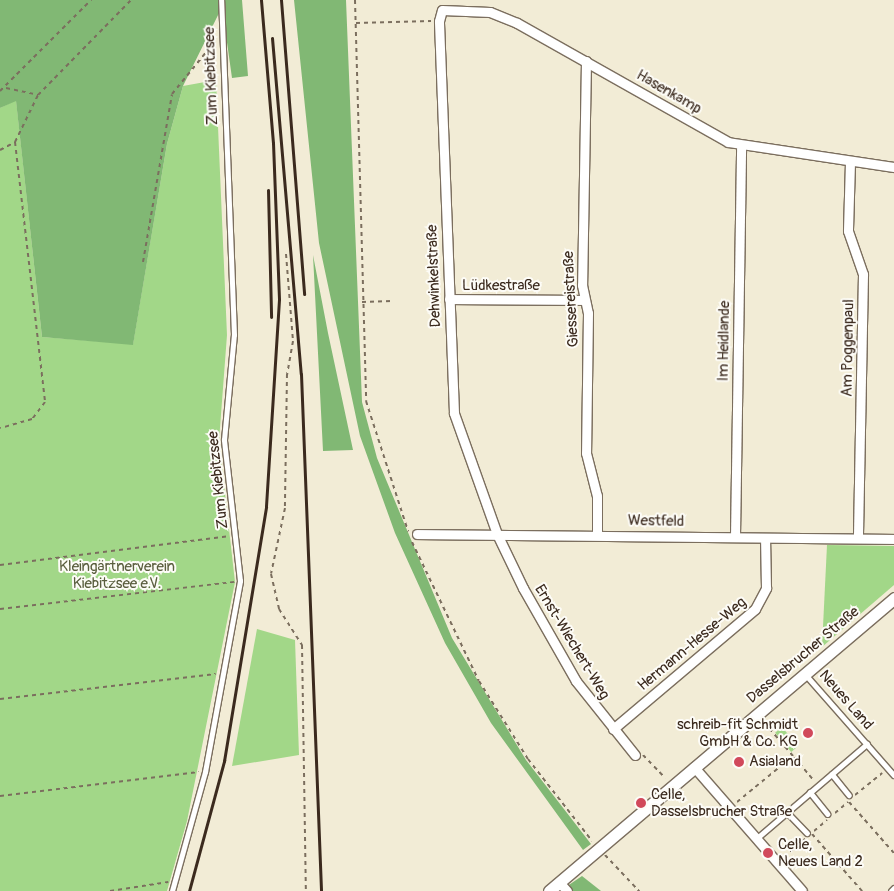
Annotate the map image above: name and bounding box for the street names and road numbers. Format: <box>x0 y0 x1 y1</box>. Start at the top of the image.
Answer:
street label: Zum Kiebitzsee <box>200 27 222 125</box>
street label: Hasenkamp <box>633 66 705 118</box>
street label: Dehwinkelstraße <box>423 224 445 328</box>
street label: Giessereistraße <box>559 250 583 348</box>
street label: Lüdkestraße <box>462 277 540 295</box>
street label: Am Poggenpaul <box>838 299 858 397</box>
street label: Im Heidlande <box>714 301 734 381</box>
street label: Zum Kiebitzsee <box>204 430 232 530</box>
street label: Westfeld <box>628 512 684 530</box>
street label: Ernst-Wiechert-Weg <box>531 581 613 703</box>
street label: Hermann-Hesse-Weg <box>634 593 750 695</box>
street label: Dasselsbrucher Straße <box>743 603 863 707</box>
street label: Neues Land <box>815 666 877 734</box>

